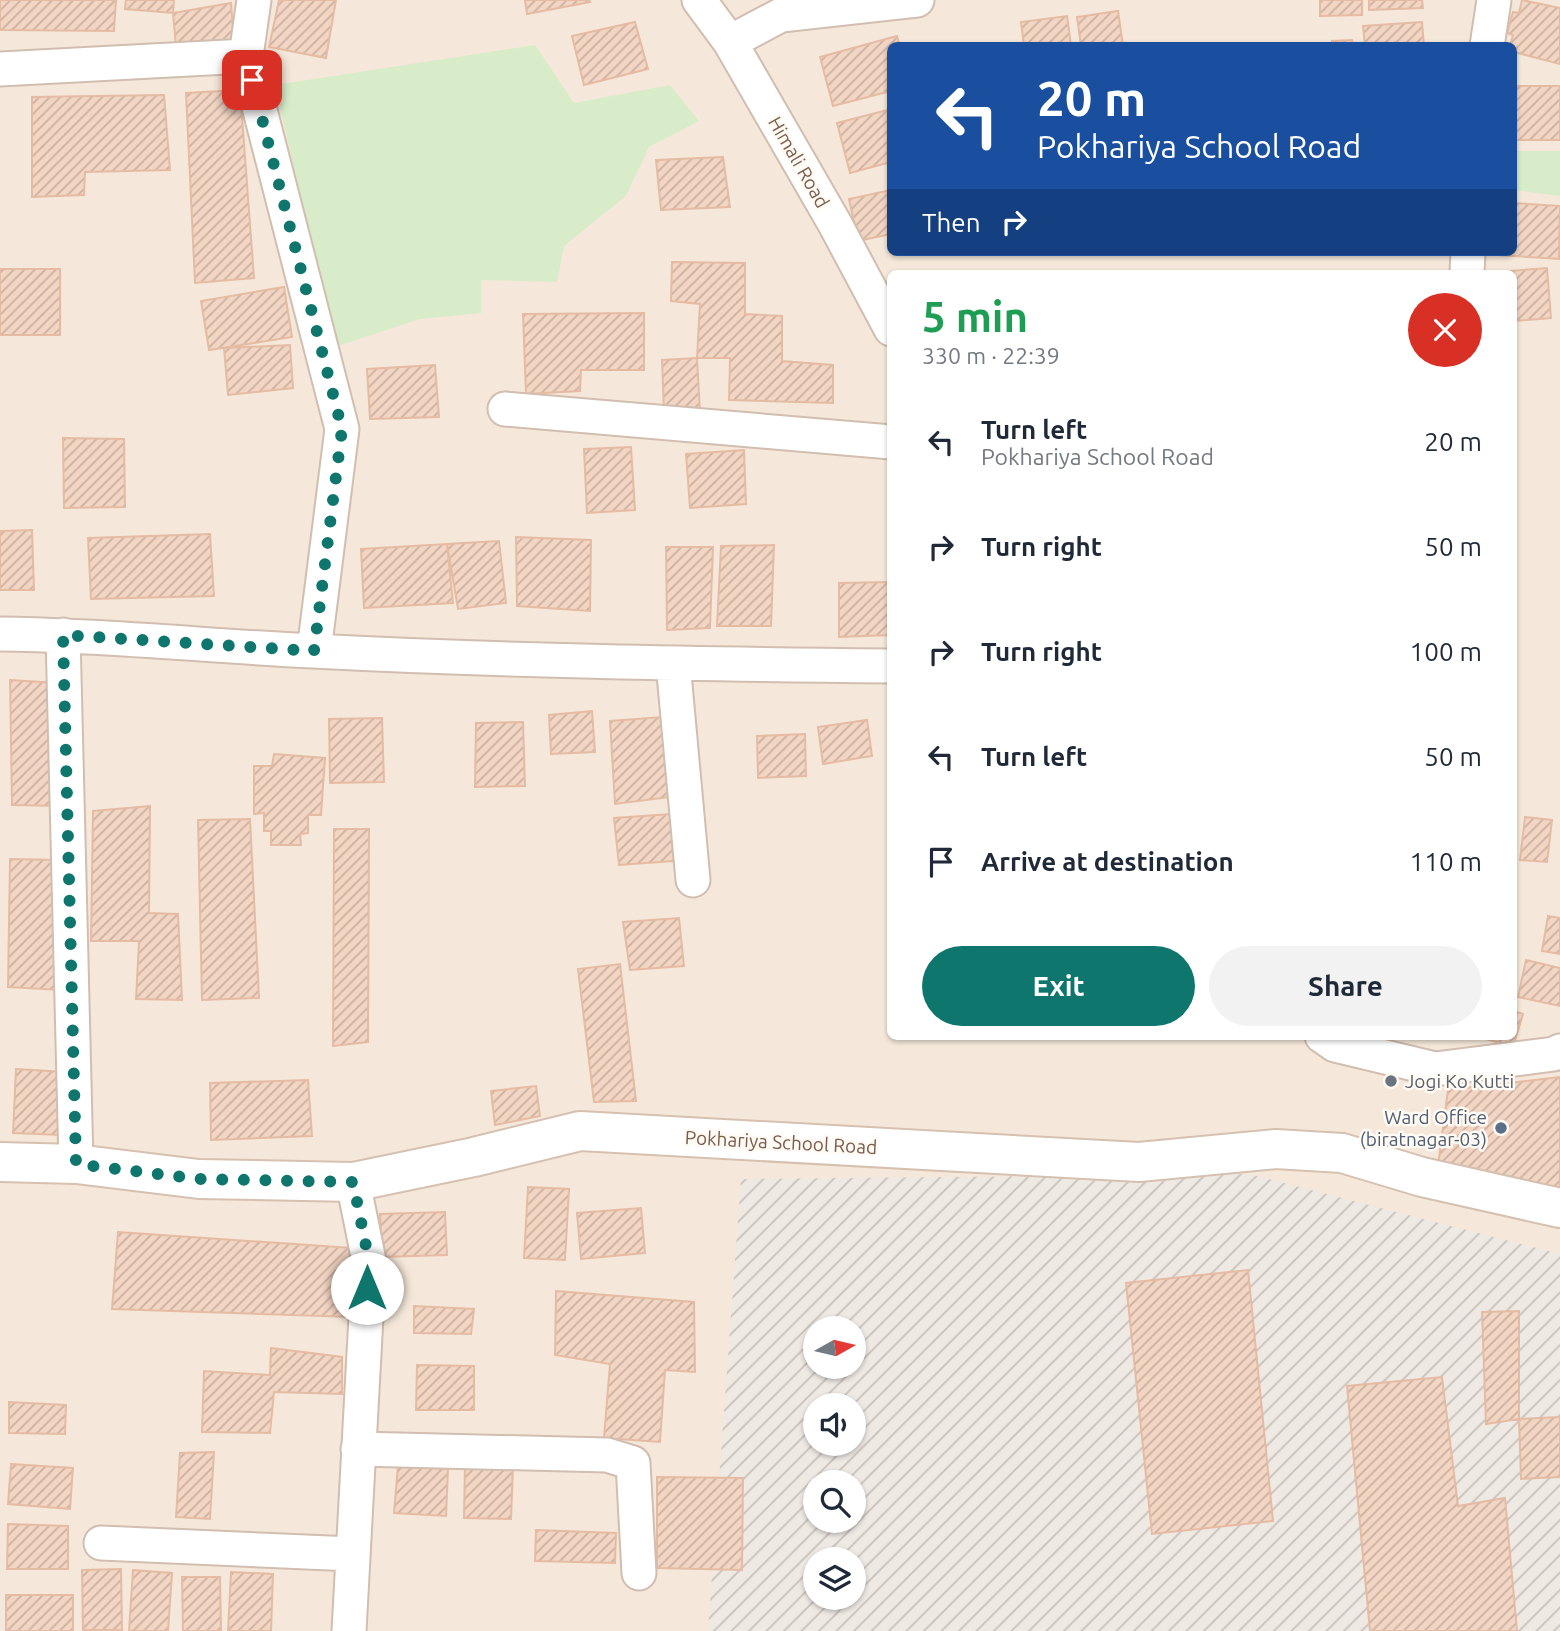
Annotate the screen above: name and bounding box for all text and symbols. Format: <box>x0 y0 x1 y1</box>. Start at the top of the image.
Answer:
pin <box>222 50 282 110</box>
icon: arrive <box>233 61 271 99</box>
icon: left <box>922 70 1013 161</box>
text: 20 m <box>1037 70 1146 125</box>
street label: Himali Road <box>764 112 834 212</box>
text: Pokhariya School Road <box>1037 128 1361 164</box>
icon: right <box>995 203 1033 241</box>
text: Then <box>922 208 981 237</box>
text: 5 min <box>922 293 1028 340</box>
button: close <box>1408 293 1482 367</box>
text: 330 m · 22:39 <box>922 343 1060 368</box>
text: Turn left <box>981 415 1087 444</box>
icon: left <box>922 423 960 461</box>
text: 20 m <box>1424 427 1482 456</box>
text: Pokhariya School Road <box>981 444 1214 469</box>
icon: right <box>922 528 960 566</box>
text: Turn right <box>981 532 1102 561</box>
text: 50 m <box>1424 532 1482 561</box>
icon: right <box>922 633 960 671</box>
text: Turn right <box>981 637 1102 666</box>
text: 100 m <box>1410 637 1482 666</box>
icon: left <box>922 738 960 776</box>
text: Turn left <box>981 742 1087 771</box>
text: 50 m <box>1424 742 1482 771</box>
icon: arrive <box>922 843 960 881</box>
text: Arrive at destination <box>981 847 1234 876</box>
text: 110 m <box>1410 847 1482 876</box>
button: Exit <box>922 946 1195 1026</box>
button: Share <box>1209 946 1482 1026</box>
place label: Jogi Ko Kutti <box>1405 1070 1514 1092</box>
marker: Jogi Ko Kutti <box>1383 1073 1399 1089</box>
place label: Ward Office (biratnagar-03) <box>1360 1106 1487 1150</box>
marker: Ward Office (biratnagar-03) <box>1493 1120 1509 1136</box>
street label: Pokhariya School Road <box>684 1126 878 1158</box>
position arrow <box>330 1251 404 1325</box>
north arrow <box>803 1316 866 1379</box>
map controls <box>803 1316 866 1610</box>
button: sound <box>803 1393 866 1456</box>
button: search <box>803 1470 866 1533</box>
button: layers <box>803 1547 866 1610</box>

